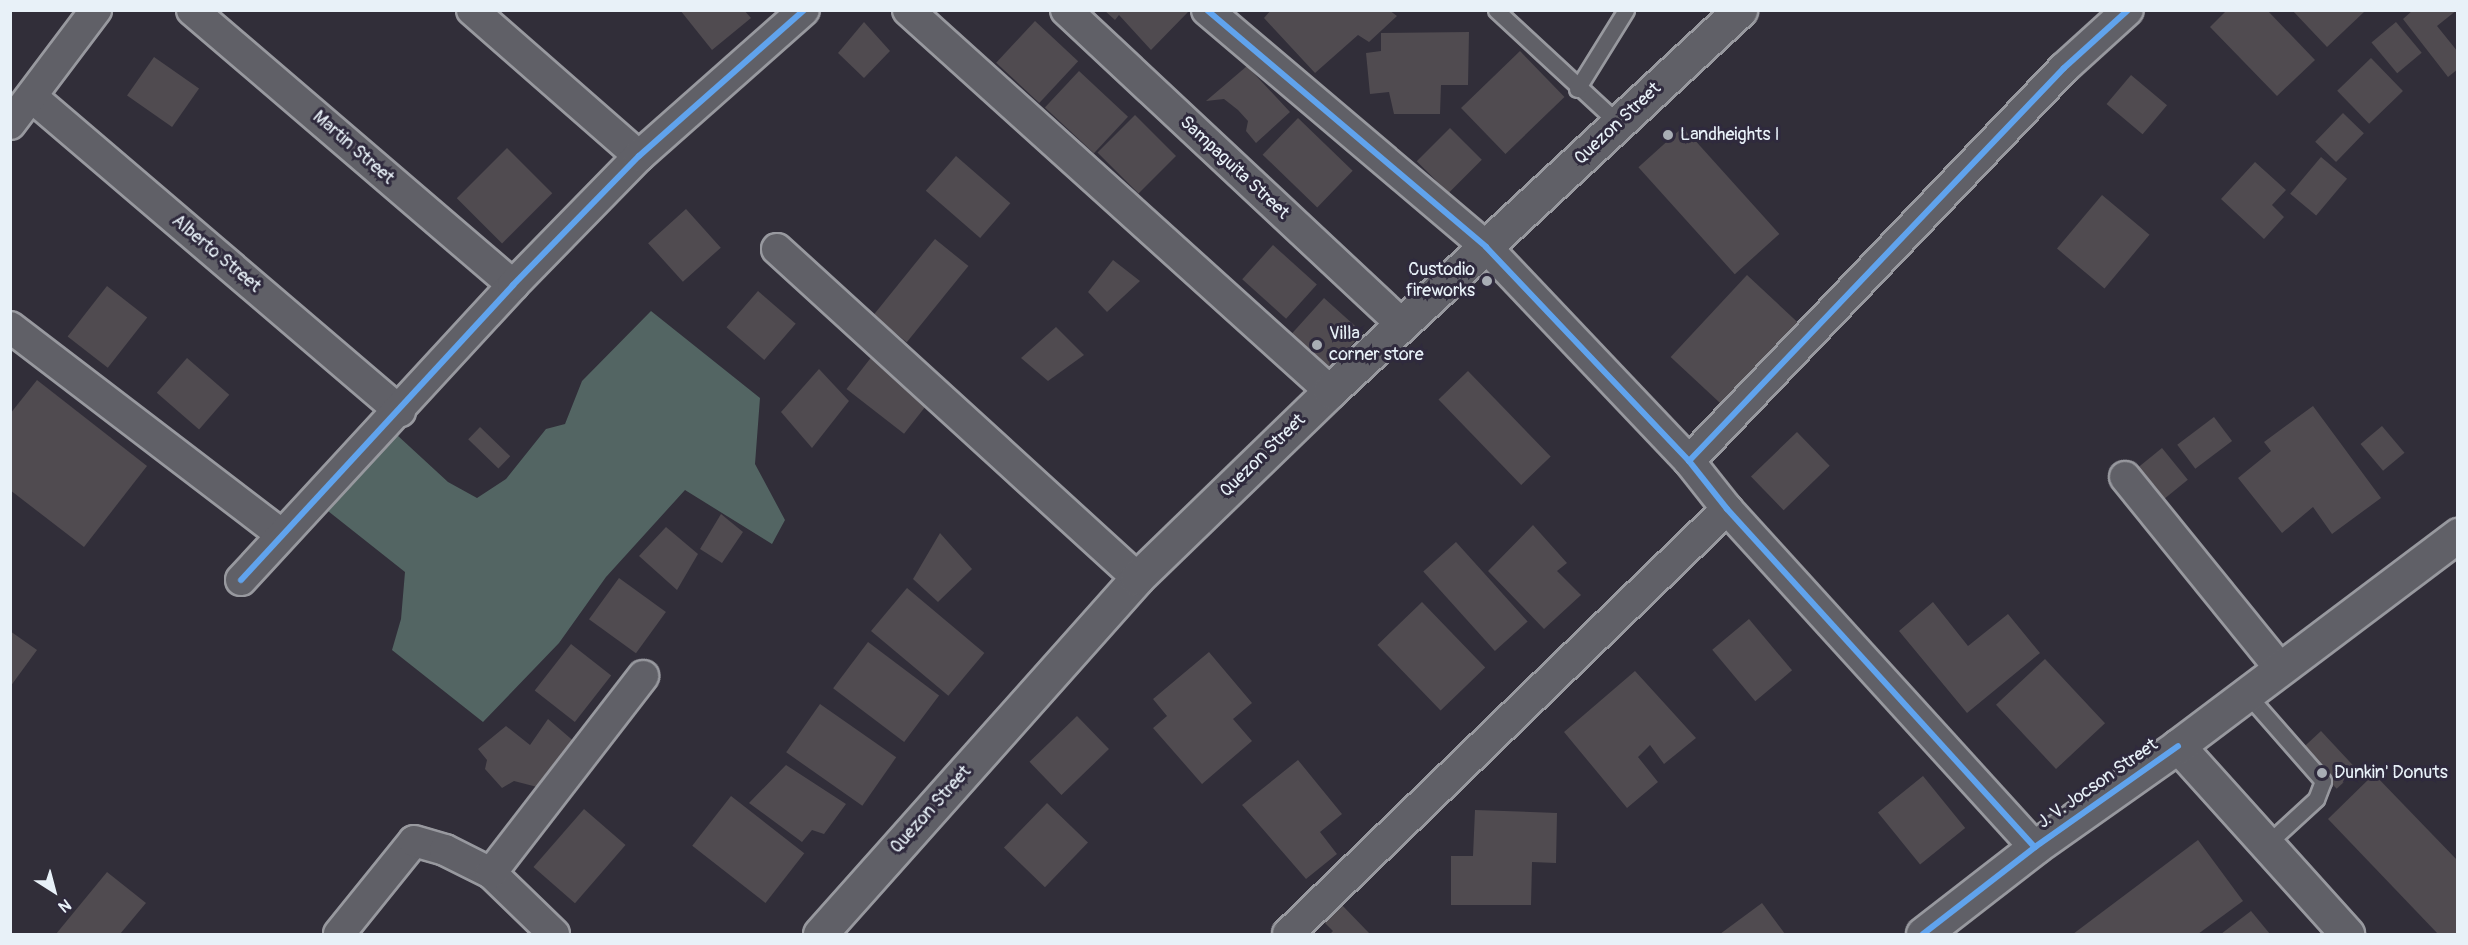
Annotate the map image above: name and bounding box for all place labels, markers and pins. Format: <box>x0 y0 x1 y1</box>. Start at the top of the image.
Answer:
place label: Landheights I <box>1680 124 1779 146</box>
marker: Landheights I <box>1661 128 1675 142</box>
place label: Custodio fireworks <box>1406 260 1475 302</box>
marker: Custodio fireworks <box>1480 274 1494 288</box>
place label: Villa corner store <box>1329 324 1424 366</box>
marker: Villa corner store <box>1310 338 1324 352</box>
place label: Dunkin' Donuts <box>2334 762 2448 784</box>
marker: Dunkin' Donuts <box>2315 766 2329 780</box>

